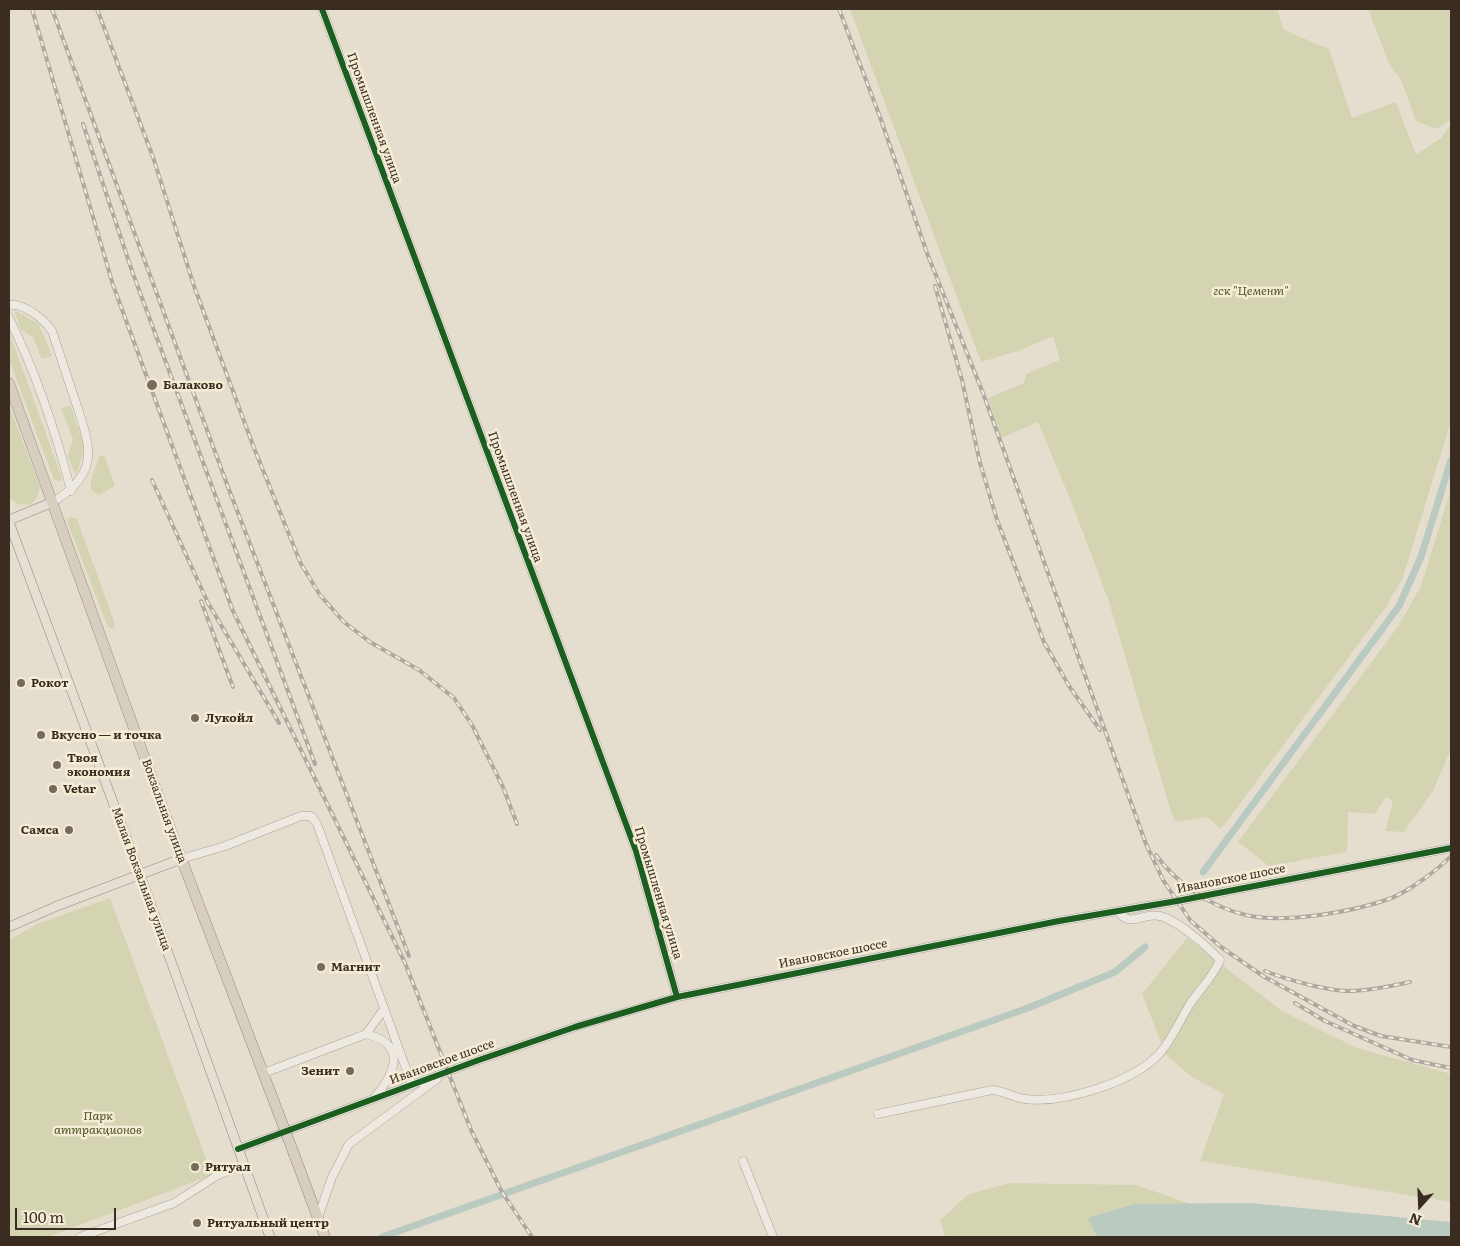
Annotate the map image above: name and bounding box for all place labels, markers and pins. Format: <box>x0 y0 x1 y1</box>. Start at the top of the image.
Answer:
marker: Балаково <box>145 378 159 392</box>
place label: Балаково <box>163 378 223 392</box>
place label: Рокот <box>31 676 69 690</box>
marker: Рокот <box>15 677 27 689</box>
place label: Лукойл <box>205 711 253 725</box>
marker: Лукойл <box>189 712 201 724</box>
place label: Вкусно — и точка <box>51 728 162 742</box>
marker: Вкусно — и точка <box>35 729 47 741</box>
place label: Твоя экономия <box>67 751 130 779</box>
marker: Твоя экономия <box>51 759 63 771</box>
place label: Vetar <box>63 782 96 796</box>
marker: Vetar <box>47 783 59 795</box>
place label: Самса <box>21 823 59 837</box>
marker: Самса <box>63 824 75 836</box>
place label: Магнит <box>331 960 380 974</box>
marker: Магнит <box>315 961 327 973</box>
place label: Зенит <box>301 1064 340 1078</box>
marker: Зенит <box>344 1065 356 1077</box>
place label: Ритуал <box>205 1160 251 1174</box>
marker: Ритуал <box>189 1161 201 1173</box>
place label: Ритуальный центр <box>207 1216 329 1230</box>
marker: Ритуальный центр <box>191 1217 203 1229</box>

